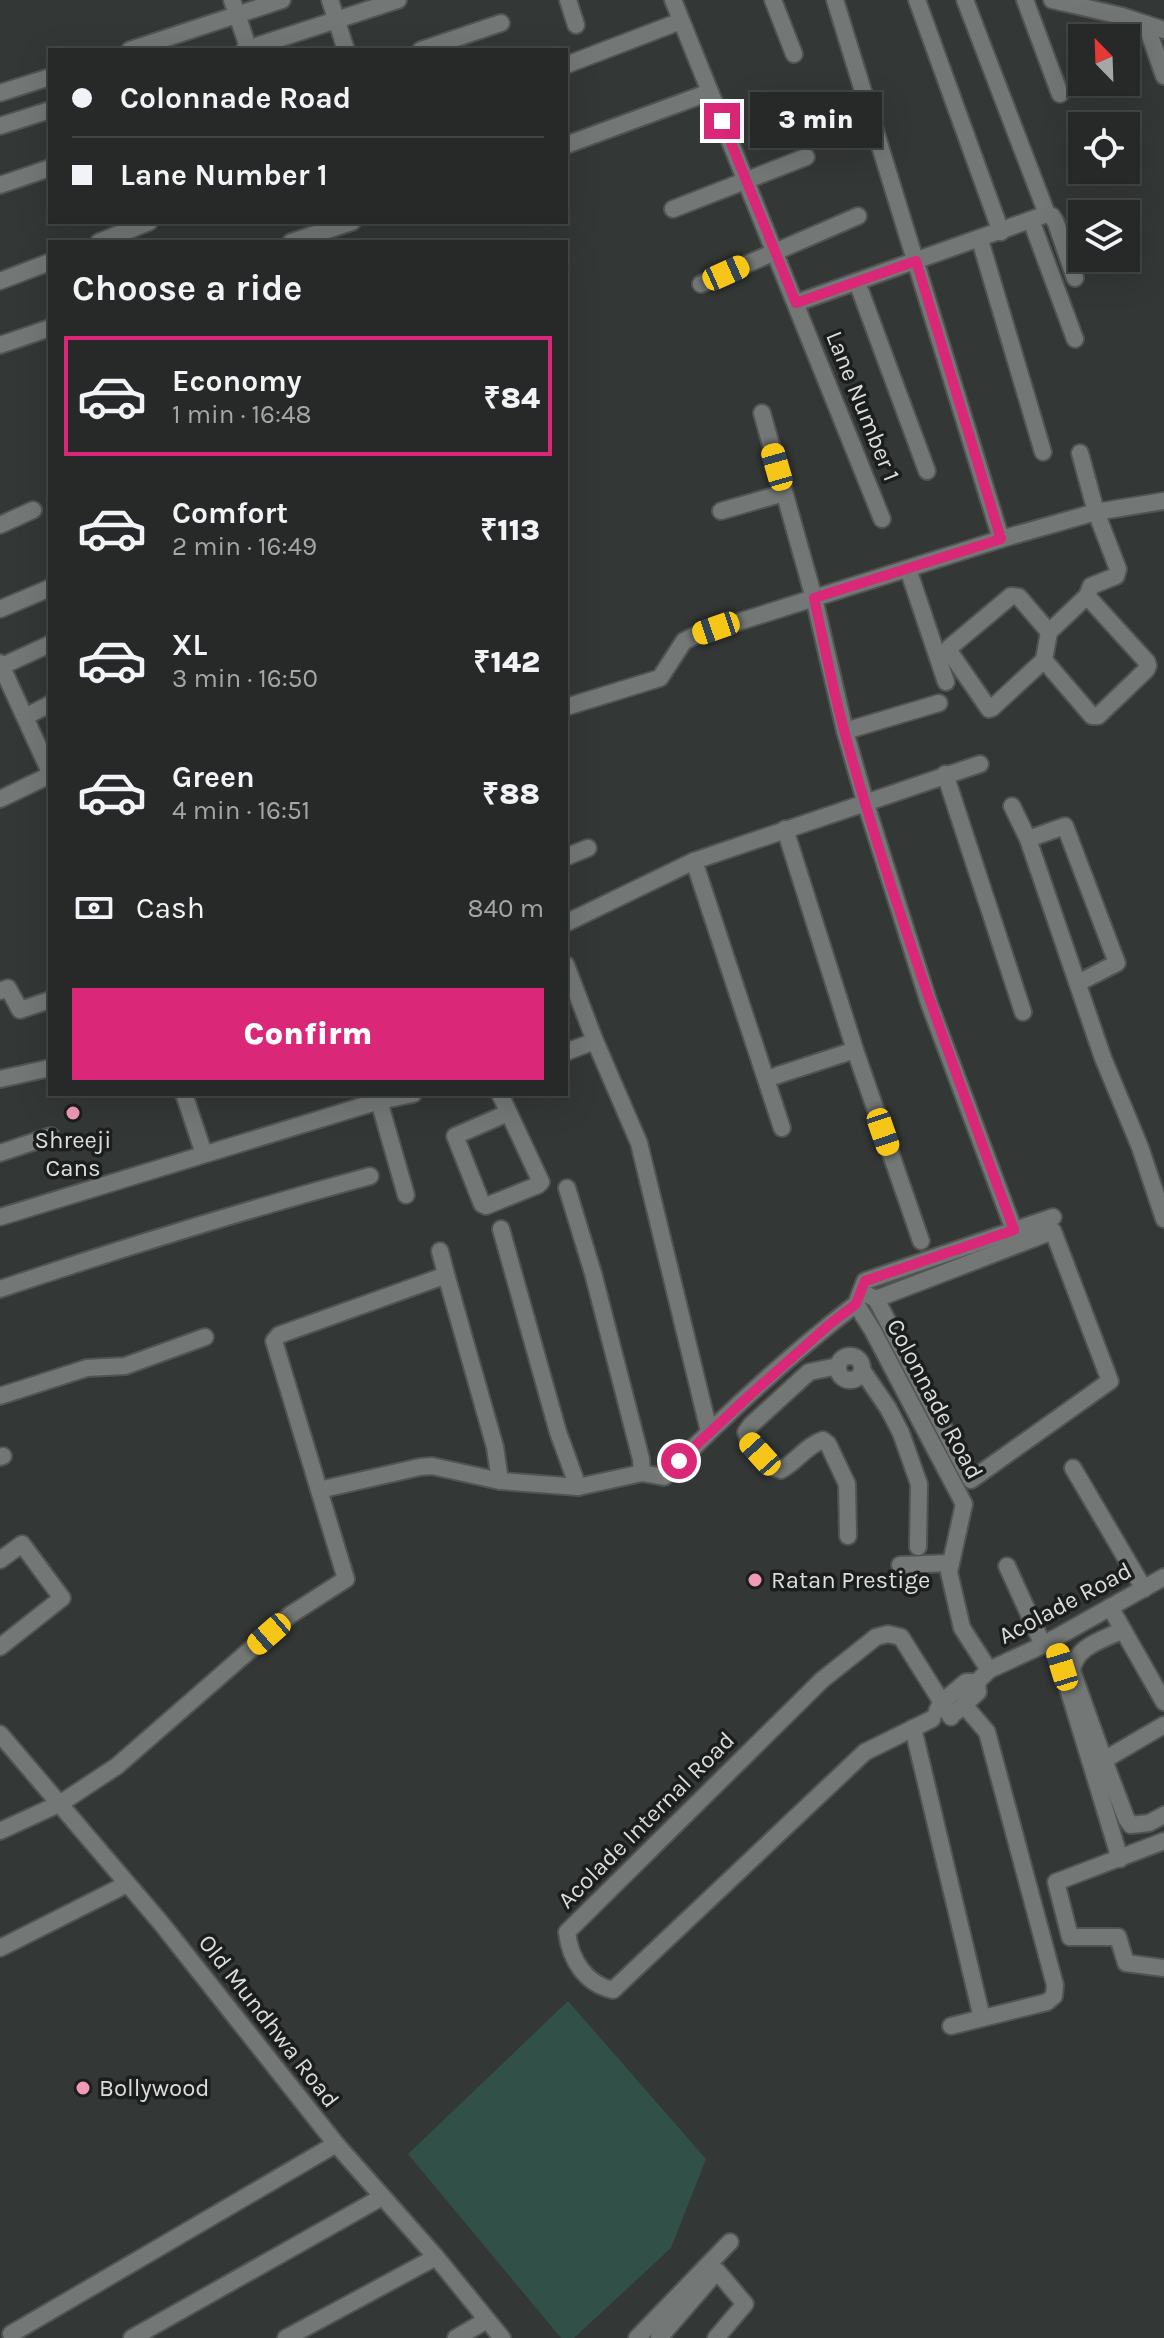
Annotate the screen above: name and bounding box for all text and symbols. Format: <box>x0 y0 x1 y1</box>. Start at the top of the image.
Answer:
north arrow <box>1068 24 1140 96</box>
map controls <box>1068 24 1140 272</box>
text: Colonnade Road <box>120 80 351 116</box>
callout: 3 min <box>750 93 882 149</box>
route end <box>704 103 740 139</box>
text: 3 min <box>778 104 854 135</box>
button: locate <box>1068 112 1140 184</box>
text: Lane Number 1 <box>120 157 328 193</box>
button: layers <box>1068 200 1140 272</box>
car <box>699 252 753 294</box>
text: Choose a ride <box>72 267 302 309</box>
street label: Lane Number 1 <box>820 327 906 485</box>
icon: car <box>76 360 148 432</box>
text: Economy <box>172 363 302 399</box>
text: ₹84 <box>483 380 540 416</box>
text: 1 min · 16:48 <box>172 399 312 430</box>
car <box>759 441 795 493</box>
icon: car <box>76 492 148 564</box>
text: Comfort <box>172 495 288 531</box>
text: ₹113 <box>480 512 540 548</box>
text: 2 min · 16:49 <box>172 531 317 562</box>
car <box>689 609 743 647</box>
icon: car <box>76 624 148 696</box>
text: XL <box>172 627 207 663</box>
text: ₹142 <box>473 644 540 680</box>
text: 3 min · 16:50 <box>172 663 318 694</box>
icon: car <box>76 756 148 828</box>
text: Green <box>172 759 255 795</box>
text: ₹88 <box>482 776 540 812</box>
text: 4 min · 16:51 <box>172 795 310 826</box>
icon: cash <box>72 886 116 930</box>
text: Cash <box>136 890 205 926</box>
text: 840 m <box>468 893 544 924</box>
button: Confirm <box>72 988 544 1080</box>
marker: Shreeji Cans <box>64 1104 82 1122</box>
car <box>864 1105 902 1159</box>
place label: Shreeji Cans <box>35 1126 112 1182</box>
street label: Colonnade Road <box>881 1314 989 1484</box>
car <box>735 1428 785 1480</box>
route start <box>661 1443 697 1479</box>
street label: Acolade Road <box>994 1556 1136 1650</box>
place label: Ratan Prestige <box>771 1566 930 1594</box>
marker: Ratan Prestige <box>746 1571 764 1589</box>
car <box>243 1609 295 1659</box>
car <box>1044 1641 1080 1693</box>
street label: Acolade Internal Road <box>552 1726 740 1914</box>
street label: Old Mundhwa Road <box>193 1929 345 2113</box>
place label: Bollywood <box>99 2074 210 2102</box>
marker: Bollywood <box>74 2079 92 2097</box>

